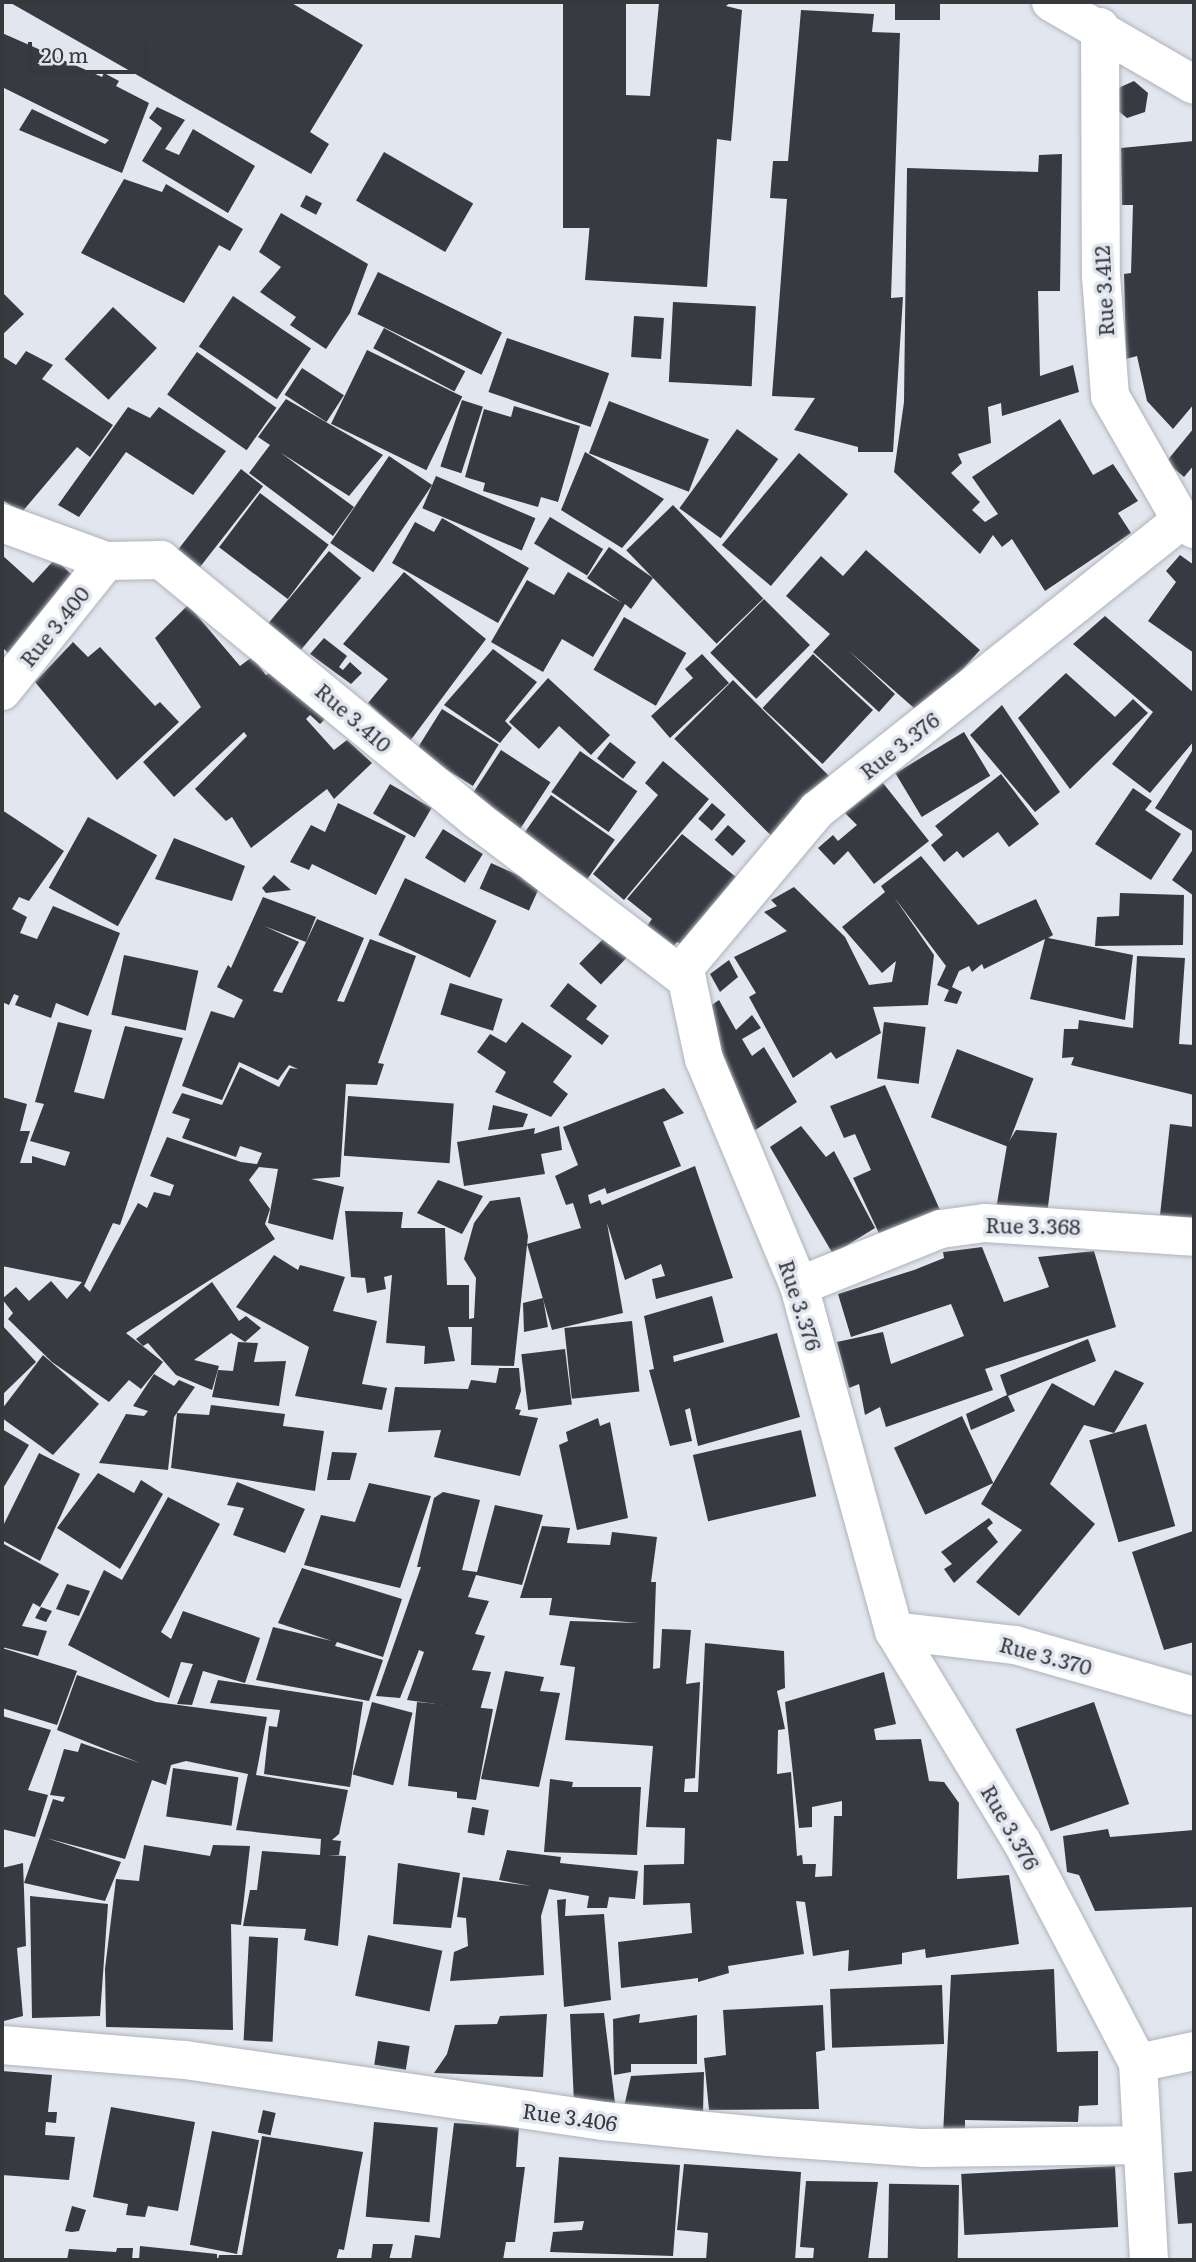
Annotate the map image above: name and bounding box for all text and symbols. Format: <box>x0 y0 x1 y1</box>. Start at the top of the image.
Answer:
scale bar <box>32 28 150 72</box>
text: 20 m <box>41 38 88 69</box>
street label: Rue 3.412 <box>1088 245 1118 337</box>
street label: Rue 3.400 <box>14 581 94 671</box>
street label: Rue 3.410 <box>311 677 397 757</box>
street label: Rue 3.376 <box>854 706 944 784</box>
street label: Rue 3.368 <box>985 1212 1081 1238</box>
street label: Rue 3.376 <box>775 1257 827 1353</box>
street label: Rue 3.370 <box>997 1631 1095 1679</box>
street label: Rue 3.376 <box>977 1780 1045 1874</box>
street label: Rue 3.406 <box>521 2097 619 2135</box>

